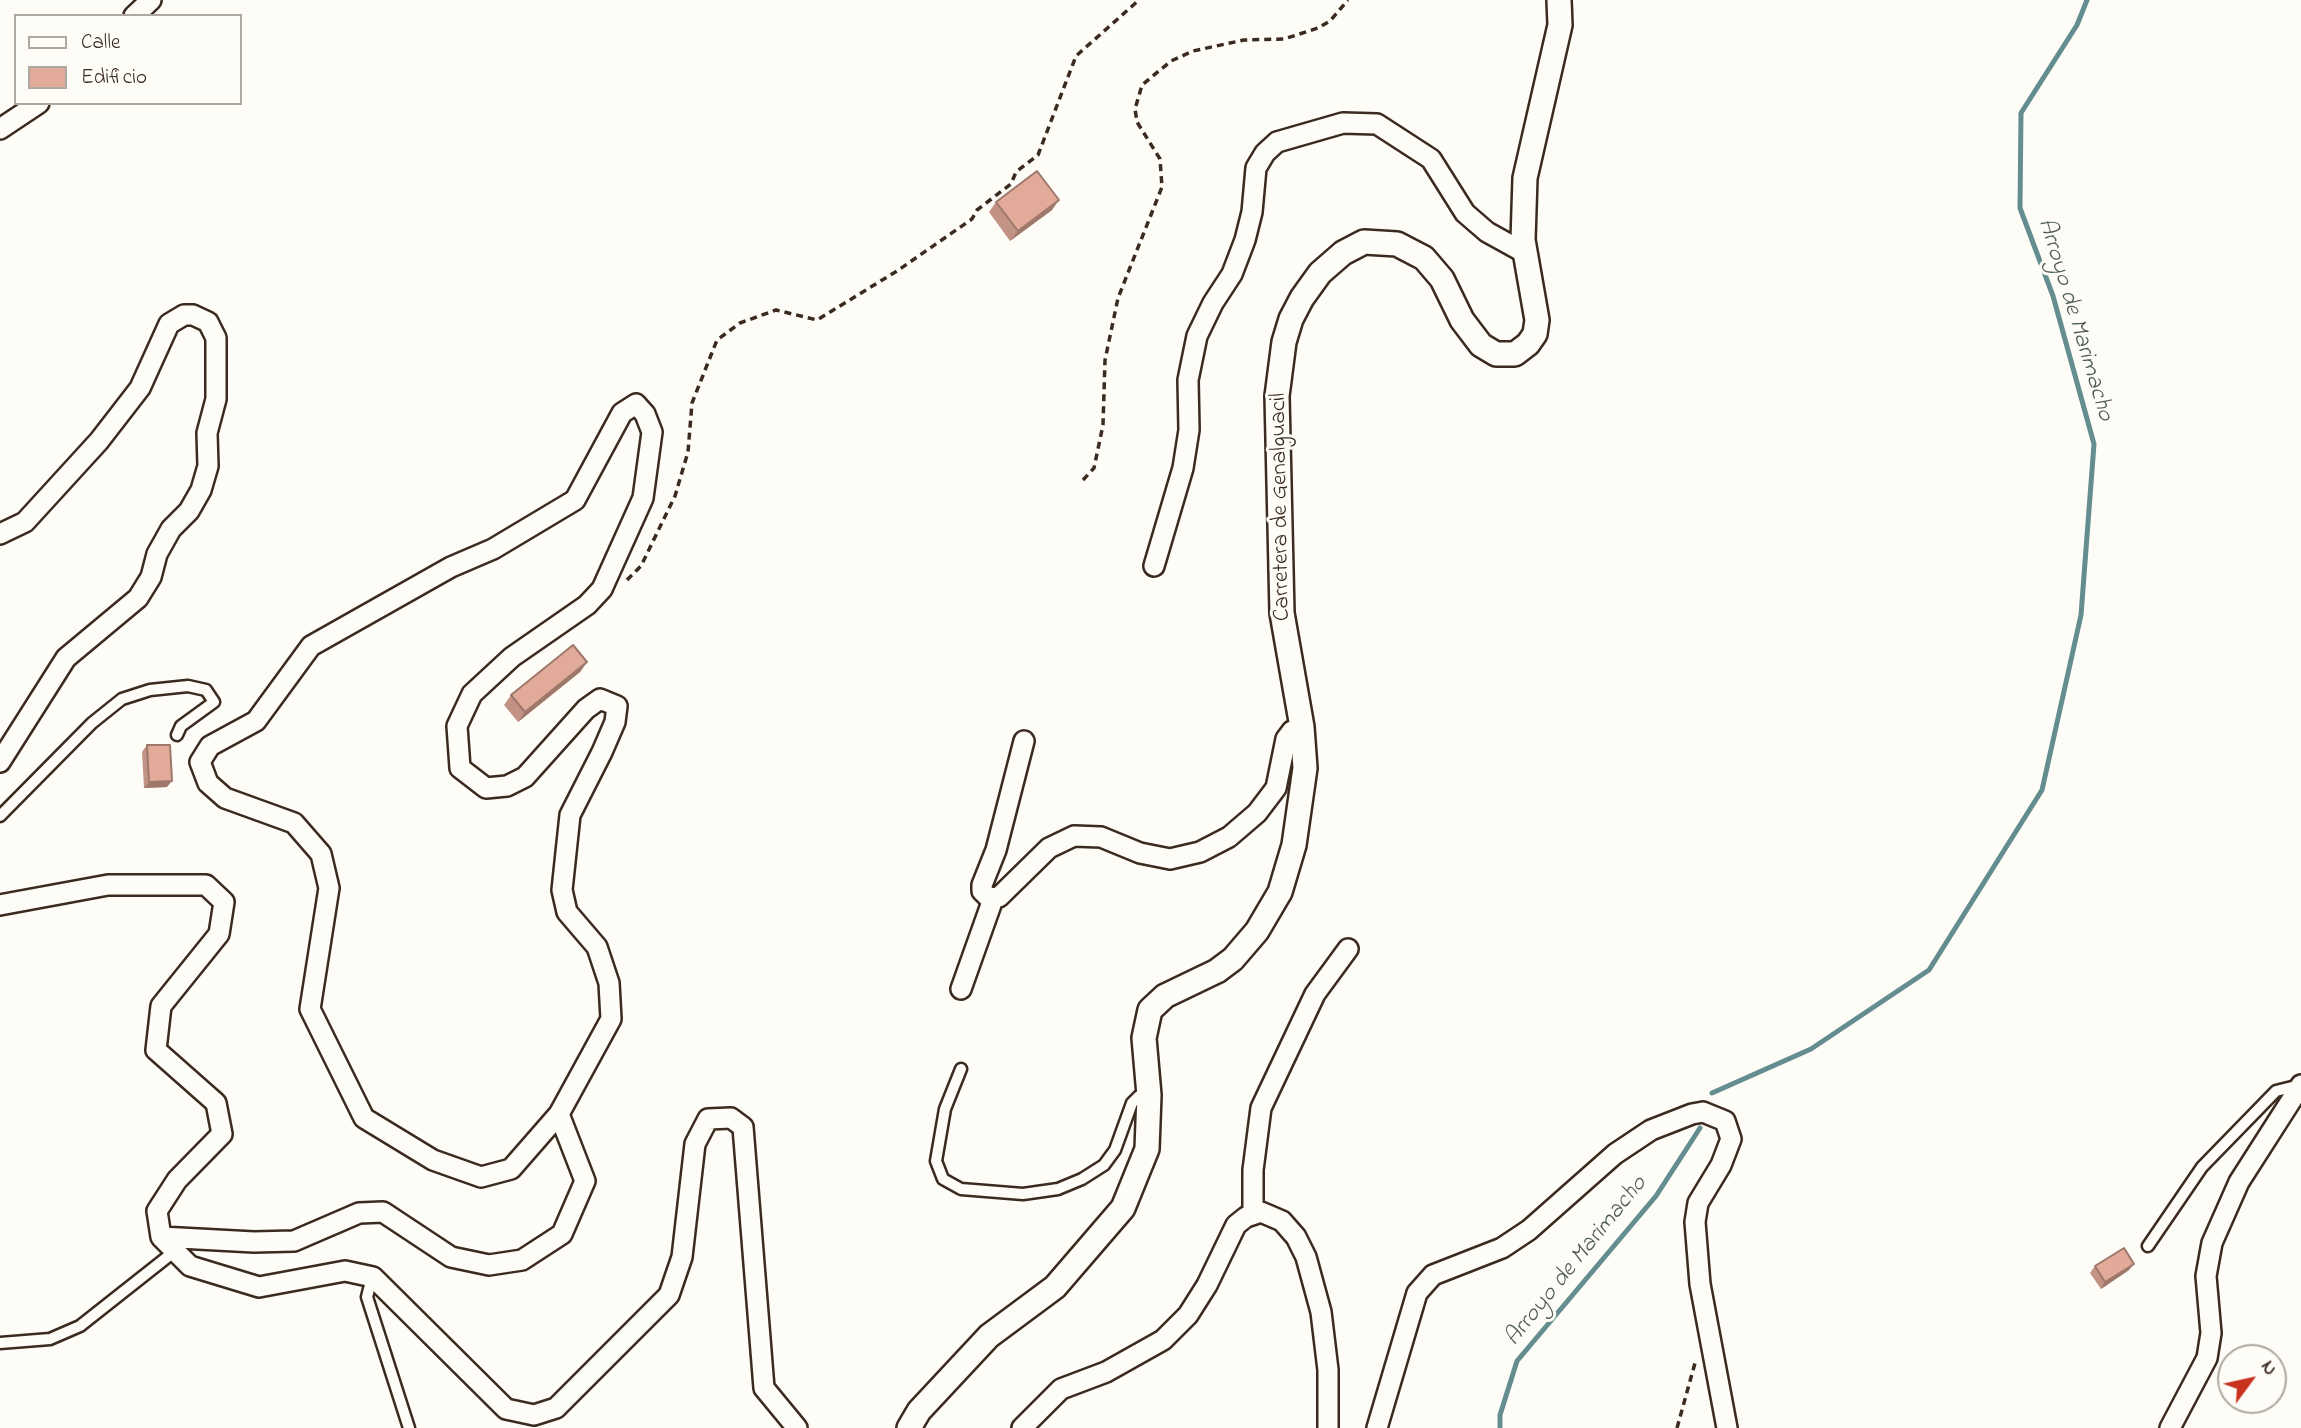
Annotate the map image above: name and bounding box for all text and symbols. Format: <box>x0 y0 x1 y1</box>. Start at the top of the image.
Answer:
legend <box>14 14 242 105</box>
text: Calle <box>81 28 120 58</box>
text: Edificio <box>81 63 147 93</box>
water label: Arroyo de Marimacho <box>2029 215 2119 425</box>
street label: Carretera de Genalguacil <box>1266 393 1298 621</box>
water label: Arroyo de Marimacho <box>1500 1171 1654 1353</box>
north arrow <box>2217 1344 2287 1414</box>
text: N <box>2254 1356 2283 1381</box>

